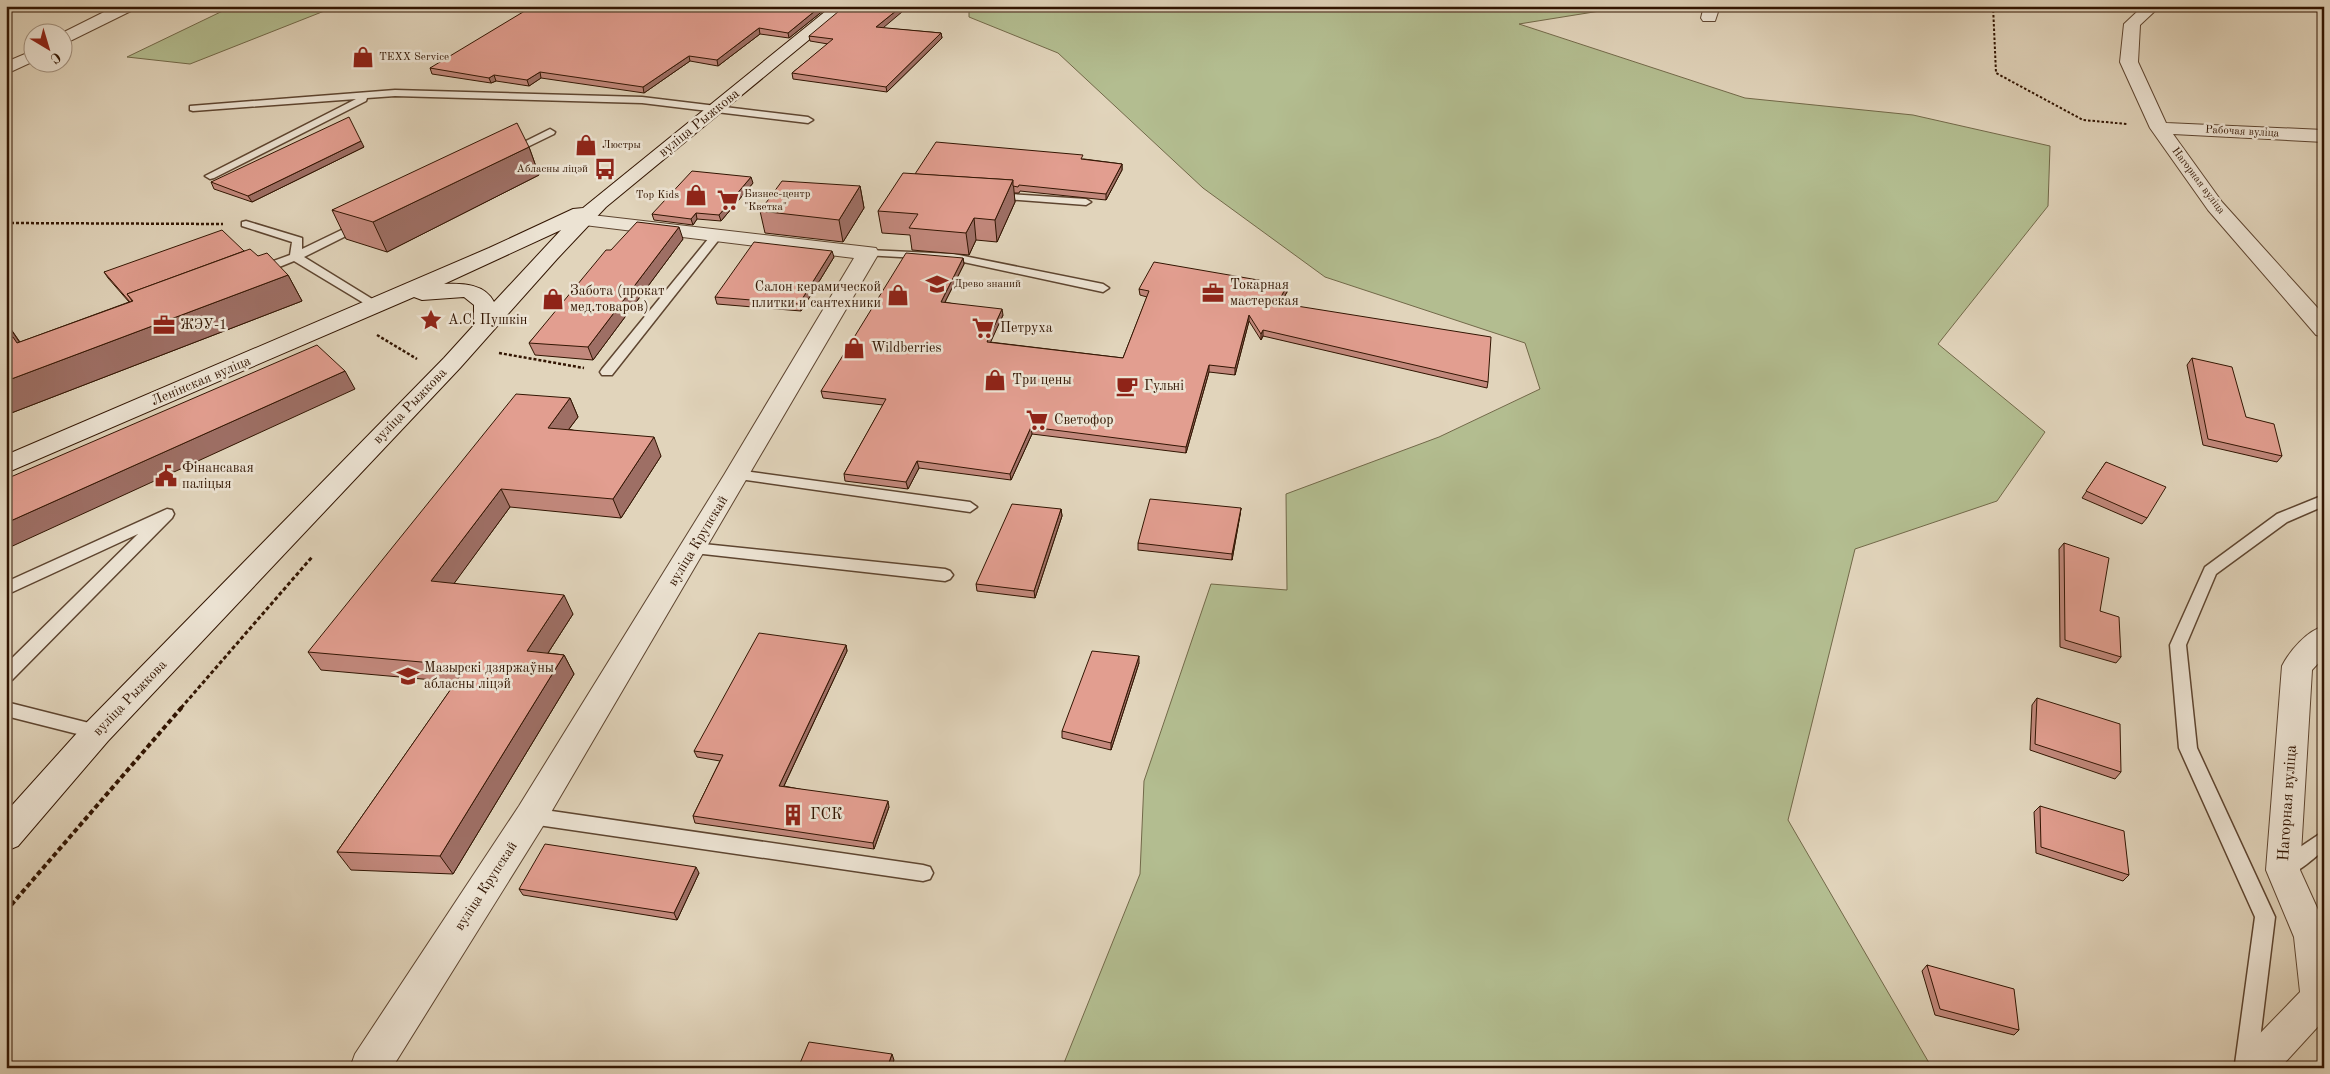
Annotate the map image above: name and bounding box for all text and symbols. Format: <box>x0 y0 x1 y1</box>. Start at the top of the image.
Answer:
north arrow <box>22 22 72 72</box>
shop icon: TEXX Service <box>350 44 376 70</box>
text: С <box>47 49 63 66</box>
place label: TEXX Service <box>379 52 449 63</box>
street label: вуліца Рыжкова <box>656 86 742 160</box>
street label: Рабочая вуліца <box>2205 125 2280 139</box>
shop icon: Люстры <box>573 132 599 158</box>
place label: Люстры <box>602 140 641 151</box>
street label: Нагорная вуліца <box>2169 146 2227 217</box>
bus stop icon: Абласны ліцэй <box>592 156 618 182</box>
place label: Абласны ліцэй <box>517 164 588 175</box>
shop icon: Top Kids <box>683 182 709 208</box>
supermarket icon: Бизнес-центр "Кветка" <box>715 187 741 213</box>
place label: Бизнес-центр "Кветка" <box>744 189 811 213</box>
place label: Top Kids <box>636 190 679 201</box>
school or university icon: Древо знаний <box>924 271 950 297</box>
place label: Токарная мастерская <box>1230 278 1299 308</box>
place label: Древо знаний <box>954 279 1021 290</box>
place label: Салон керамической плитки и сантехники <box>751 280 881 310</box>
office icon: Токарная мастерская <box>1200 280 1226 306</box>
shop icon: Салон керамической плитки и сантехники <box>885 282 911 308</box>
place label: Забота (прокат мед.товаров) <box>570 284 665 314</box>
shop icon: Забота (прокат мед.товаров) <box>540 286 566 312</box>
place icon: А.С. Пушкін <box>418 307 444 333</box>
office icon: ЖЭУ-1 <box>151 312 177 338</box>
place label: А.С. Пушкін <box>448 313 528 327</box>
supermarket icon: Петруха <box>970 315 996 341</box>
place label: ЖЭУ-1 <box>180 318 227 332</box>
place label: Петруха <box>1000 321 1053 335</box>
shop icon: Wildberries <box>841 335 867 361</box>
place label: Wildberries <box>871 341 942 355</box>
street label: Ленінская вуліца <box>149 354 253 408</box>
street label: вуліца Рыжкова <box>371 365 450 447</box>
shop icon: Три цены <box>982 367 1008 393</box>
place label: Три цены <box>1012 373 1072 387</box>
cafe icon: Гульнi <box>1114 373 1140 399</box>
place label: Гульнi <box>1144 379 1184 393</box>
supermarket icon: Светофор <box>1024 407 1050 433</box>
place label: Светофор <box>1054 413 1114 428</box>
place label: Фінансавая паліцыя <box>182 461 254 491</box>
public building icon: Фінансавая паліцыя <box>153 463 179 489</box>
street label: вуліца Крупскай <box>666 493 730 589</box>
street label: вуліца Рыжкова <box>91 657 170 739</box>
place label: Мазырскі дзяржаўны абласны ліцэй <box>424 661 554 691</box>
school or university icon: Мазырскі дзяржаўны абласны ліцэй <box>395 663 421 689</box>
street label: Нагорная вуліца <box>2276 744 2300 862</box>
building icon: ГСК <box>780 802 806 828</box>
place label: ГСК <box>810 807 843 823</box>
street label: вуліца Крупскай <box>452 839 520 933</box>

